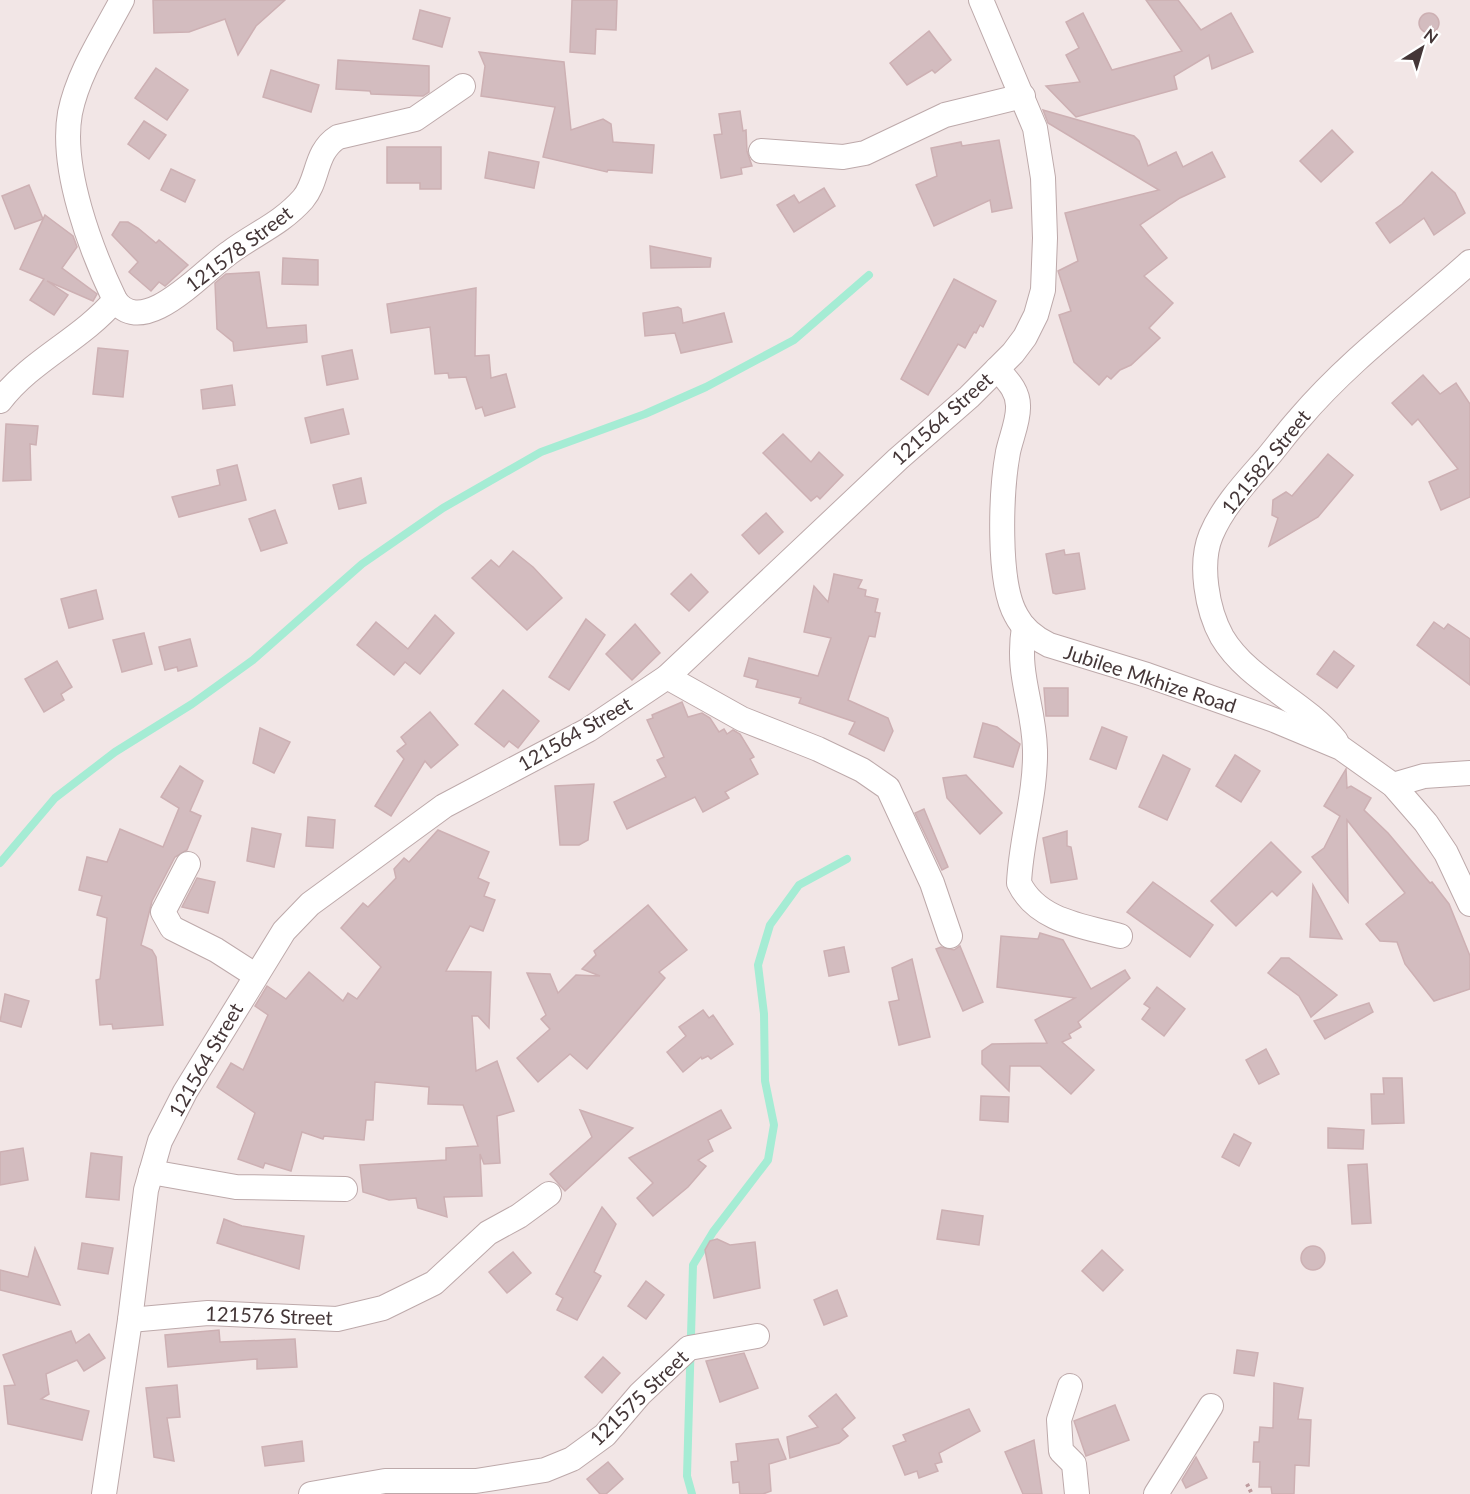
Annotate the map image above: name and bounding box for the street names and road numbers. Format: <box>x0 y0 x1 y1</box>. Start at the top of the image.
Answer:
street label: 121578 Street <box>180 200 296 296</box>
street label: 121564 Street <box>886 367 997 470</box>
street label: 121582 Street <box>1216 404 1315 518</box>
street label: Jubilee Mkhize Road <box>1061 639 1239 717</box>
street label: 121564 Street <box>513 691 636 775</box>
street label: 121564 Street <box>163 998 247 1121</box>
street label: 121576 Street <box>205 1301 333 1329</box>
street label: 121575 Street <box>584 1344 692 1450</box>

